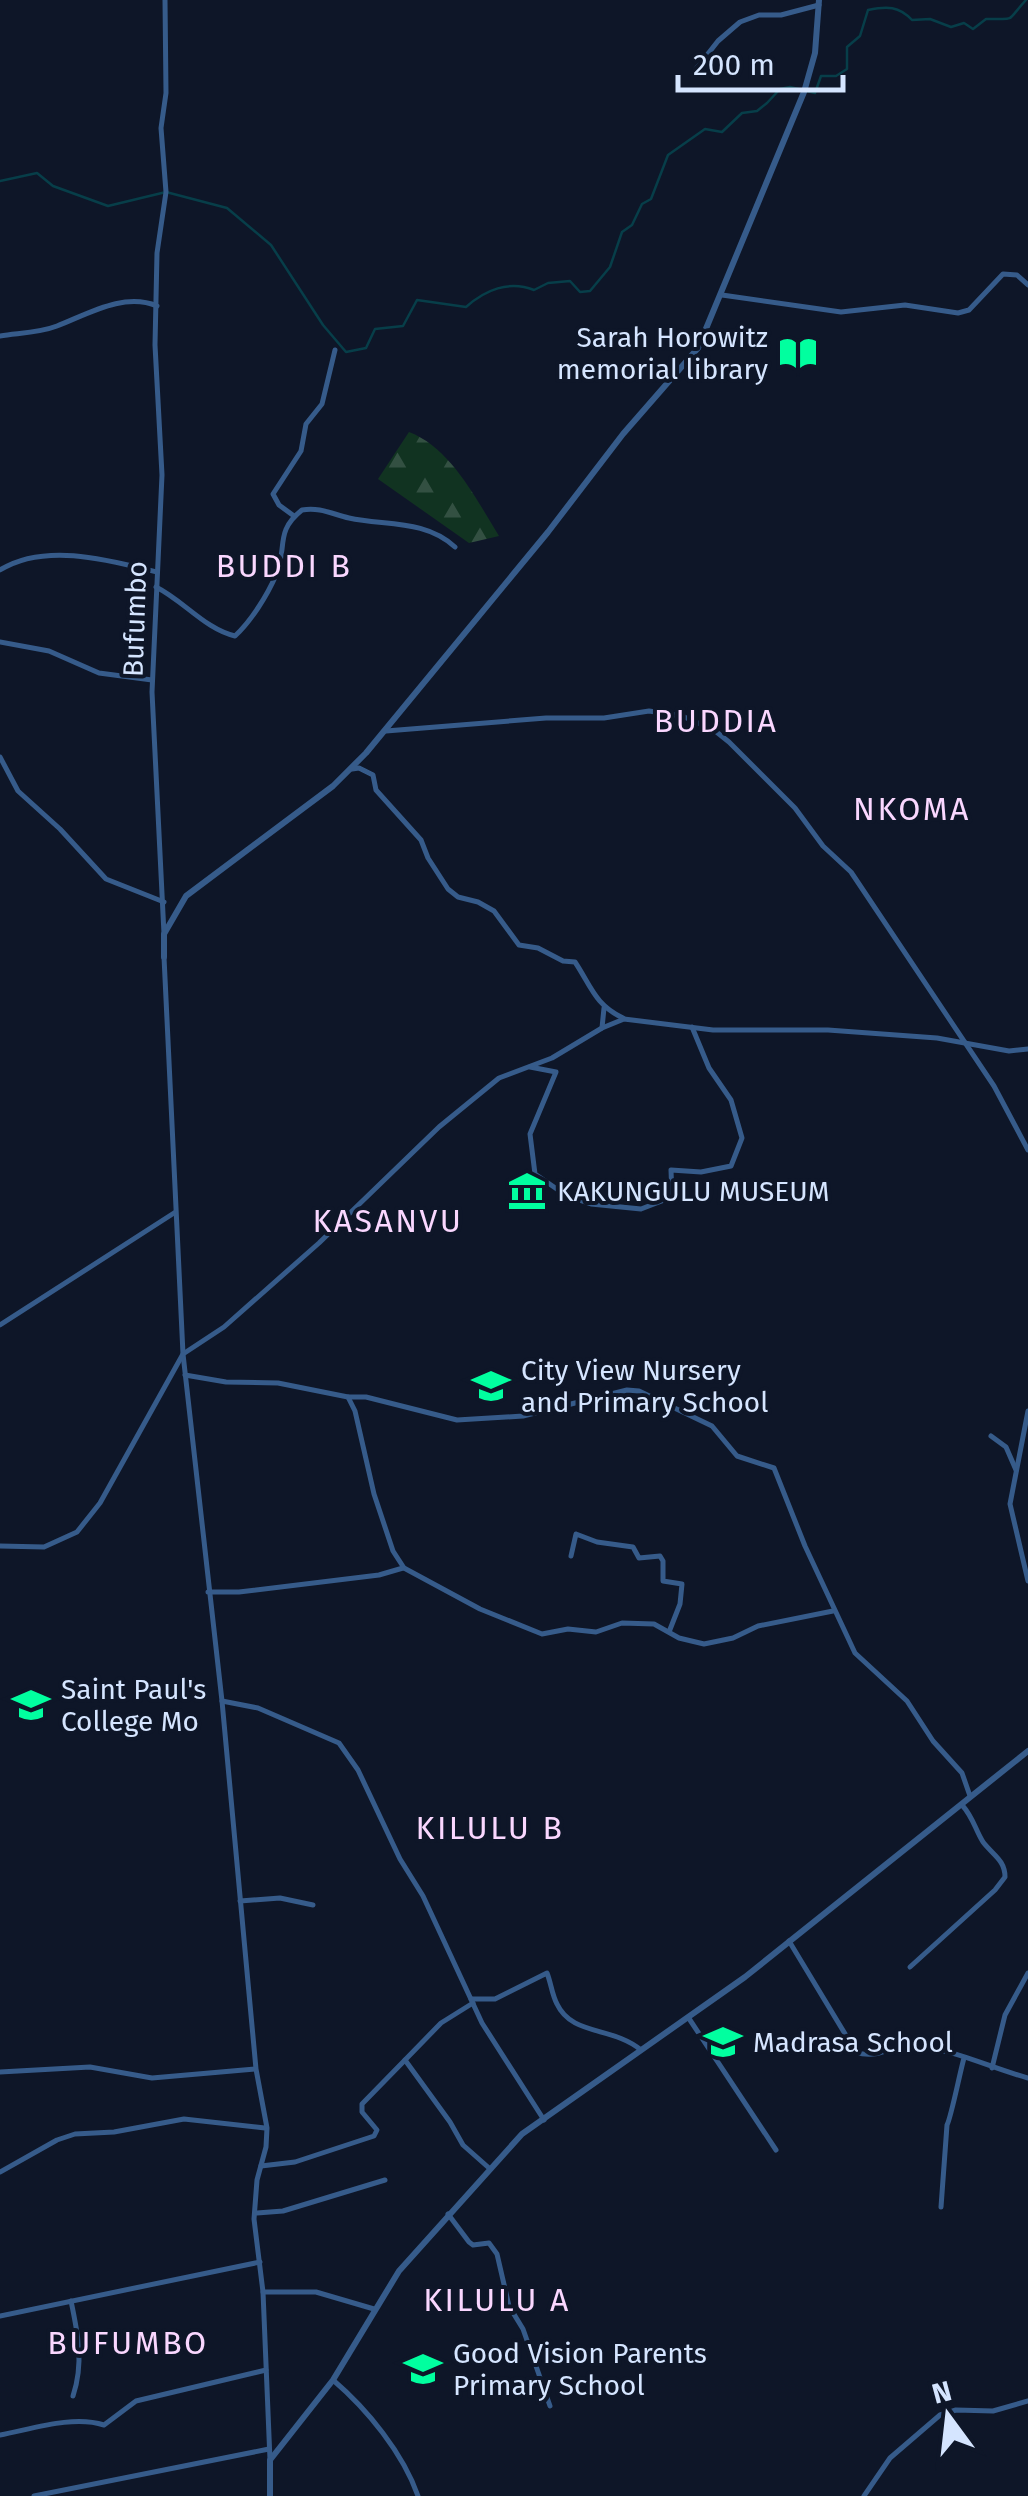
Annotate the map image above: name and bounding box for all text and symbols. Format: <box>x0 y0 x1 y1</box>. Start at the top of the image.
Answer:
scale bar <box>678 30 843 92</box>
text: 200 m <box>693 47 775 83</box>
place label: Sarah Horowitz memorial library <box>557 321 768 386</box>
library icon: Sarah Horowitz memorial library <box>777 332 819 374</box>
district label: BUDDI B <box>216 547 352 585</box>
street label: Bufumbo <box>116 560 154 678</box>
district label: BUDDIA <box>654 702 778 740</box>
district label: NKOMA <box>853 790 971 828</box>
museum icon: KAKUNGULU MUSEUM <box>506 1170 548 1212</box>
place label: KAKUNGULU MUSEUM <box>557 1175 830 1208</box>
district label: KASANVU <box>312 1202 464 1240</box>
place label: City View Nursery and Primary School <box>521 1354 768 1419</box>
school or university icon: City View Nursery and Primary School <box>470 1365 512 1407</box>
place label: Saint Paul's College Mo <box>61 1673 206 1738</box>
school or university icon: Saint Paul's College Mo <box>10 1684 52 1726</box>
district label: KILULU B <box>416 1809 564 1847</box>
school or university icon: Madrasa School <box>702 2021 744 2063</box>
place label: Madrasa School <box>753 2026 953 2059</box>
district label: KILULU A <box>423 2281 571 2319</box>
district label: BUFUMBO <box>47 2324 209 2362</box>
place label: Good Vision Parents Primary School <box>453 2337 707 2402</box>
school or university icon: Good Vision Parents Primary School <box>402 2348 444 2390</box>
north arrow <box>898 2366 998 2466</box>
text: N <box>928 2374 955 2411</box>

